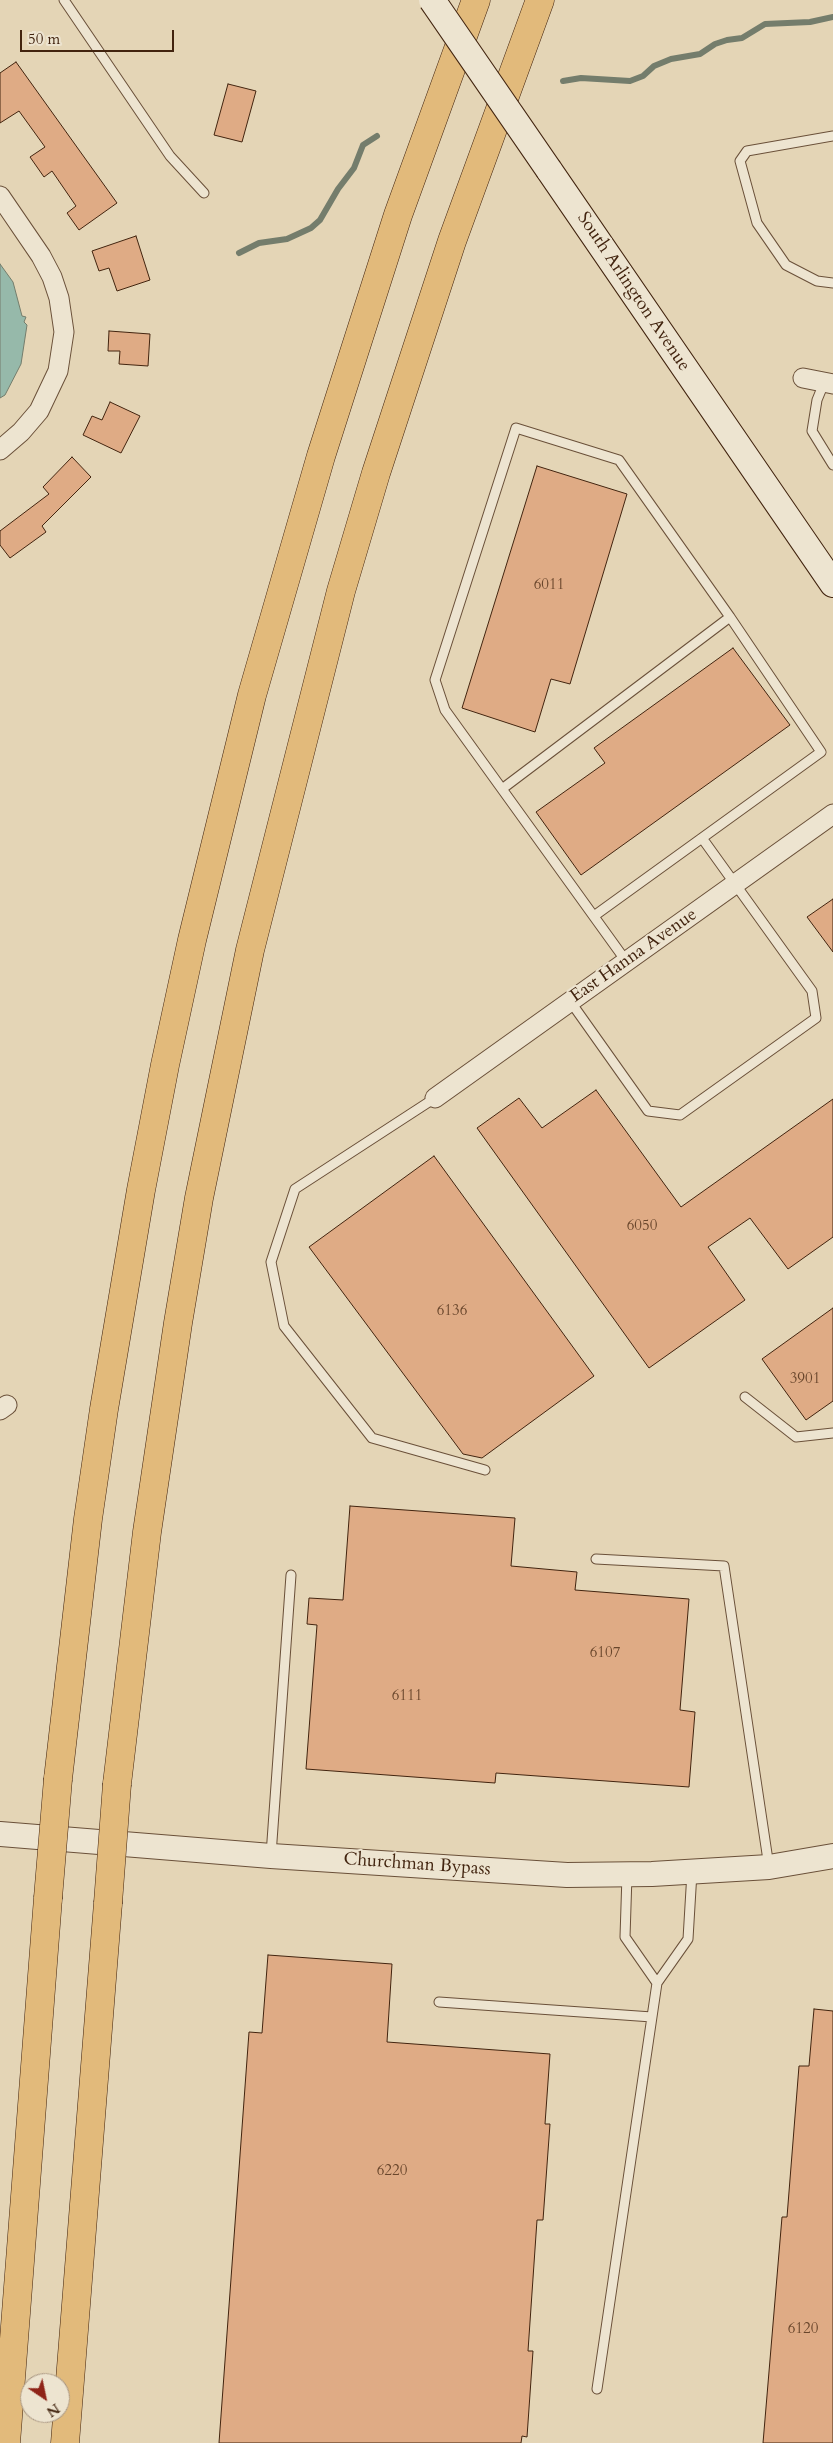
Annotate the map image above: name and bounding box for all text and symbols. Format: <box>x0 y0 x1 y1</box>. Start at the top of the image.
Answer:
scale bar <box>22 20 176 52</box>
text: 50 m <box>28 29 60 49</box>
street label: South Arlington Avenue <box>572 208 694 376</box>
house number: 6011 <box>534 577 564 595</box>
street label: East Hanna Avenue <box>566 904 702 1008</box>
house number: 6050 <box>627 1218 657 1236</box>
house number: 6136 <box>437 1303 467 1321</box>
house number: 3901 <box>790 1371 820 1389</box>
house number: 6107 <box>590 1645 620 1663</box>
house number: 6111 <box>392 1688 422 1706</box>
street label: Churchman Bypass <box>343 1849 491 1881</box>
house number: 6220 <box>377 2163 407 2181</box>
house number: 6120 <box>788 2321 818 2339</box>
north arrow <box>20 2373 70 2423</box>
text: N <box>43 2399 63 2421</box>

